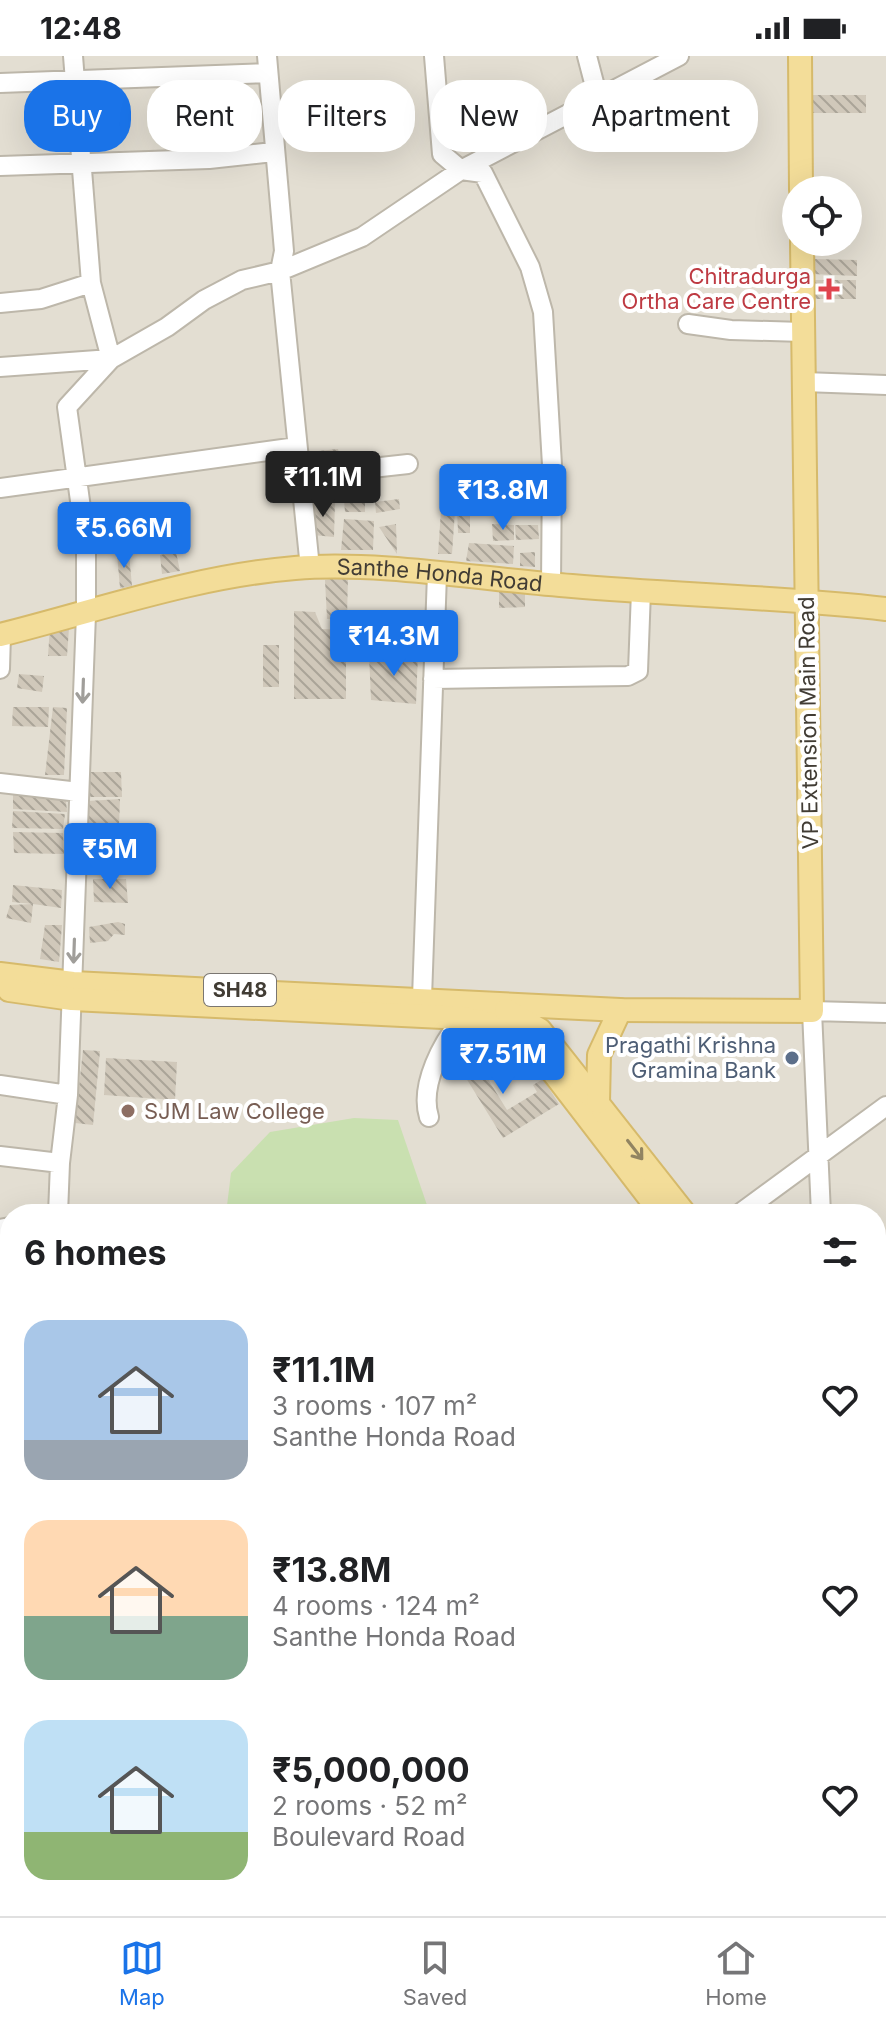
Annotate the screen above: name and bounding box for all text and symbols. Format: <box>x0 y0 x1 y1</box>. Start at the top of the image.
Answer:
text: 12:48 <box>40 10 122 46</box>
chip: Buy <box>24 80 131 152</box>
chip: Rent <box>147 80 262 152</box>
chip: Filters <box>278 80 415 152</box>
chip: New <box>431 80 547 152</box>
chip: Apartment <box>563 80 758 152</box>
map controls <box>782 176 862 256</box>
button: locate <box>782 176 862 256</box>
place label: Chitradurga Ortha Care Centre <box>622 263 811 314</box>
marker: Chitradurga Ortha Care Centre <box>818 278 840 300</box>
pin: ₹11.1M <box>258 451 388 519</box>
text: ₹11.1M <box>283 461 363 492</box>
pin: ₹13.8M <box>438 464 568 532</box>
text: ₹13.8M <box>457 474 549 505</box>
pin: ₹5.66M <box>59 502 189 570</box>
text: ₹5.66M <box>76 512 172 543</box>
street label: Santhe Honda Road <box>336 553 544 597</box>
street label: VP Extension Main Road <box>793 596 823 850</box>
pin: ₹14.3M <box>329 610 459 678</box>
text: ₹14.3M <box>348 620 440 651</box>
one-way arrow <box>75 677 90 704</box>
pin: ₹5M <box>71 823 149 891</box>
text: ₹5M <box>82 833 138 864</box>
one-way arrow <box>66 937 81 964</box>
road number: SH48 <box>204 974 276 1006</box>
pin: ₹7.51M <box>438 1028 568 1096</box>
place label: Pragathi Krishna Gramina Bank <box>605 1032 776 1083</box>
text: ₹7.51M <box>459 1038 547 1069</box>
marker: Pragathi Krishna Gramina Bank <box>783 1049 801 1067</box>
place label: SJM Law College <box>144 1098 325 1124</box>
marker: SJM Law College <box>119 1102 137 1120</box>
one-way arrow <box>626 1139 643 1160</box>
icon: filters <box>818 1230 862 1274</box>
text: 6 homes <box>24 1232 166 1273</box>
text: ₹11.1M <box>272 1349 375 1390</box>
icon: home <box>88 1352 184 1448</box>
icon: heart <box>818 1378 862 1422</box>
text: 3 rooms · 107 m² <box>272 1390 477 1421</box>
text: Santhe Honda Road <box>272 1421 516 1452</box>
text: ₹13.8M <box>272 1549 392 1590</box>
icon: home <box>88 1552 184 1648</box>
icon: heart <box>818 1578 862 1622</box>
text: 4 rooms · 124 m² <box>272 1590 480 1621</box>
text: Santhe Honda Road <box>272 1621 516 1652</box>
text: ₹5,000,000 <box>272 1749 470 1790</box>
icon: home <box>88 1752 184 1848</box>
icon: heart <box>818 1778 862 1822</box>
text: 2 rooms · 52 m² <box>272 1790 468 1821</box>
text: Boulevard Road <box>272 1821 465 1852</box>
tab: Map <box>119 1936 165 2010</box>
tab: Saved <box>403 1936 467 2010</box>
tab: Home <box>705 1936 767 2010</box>

